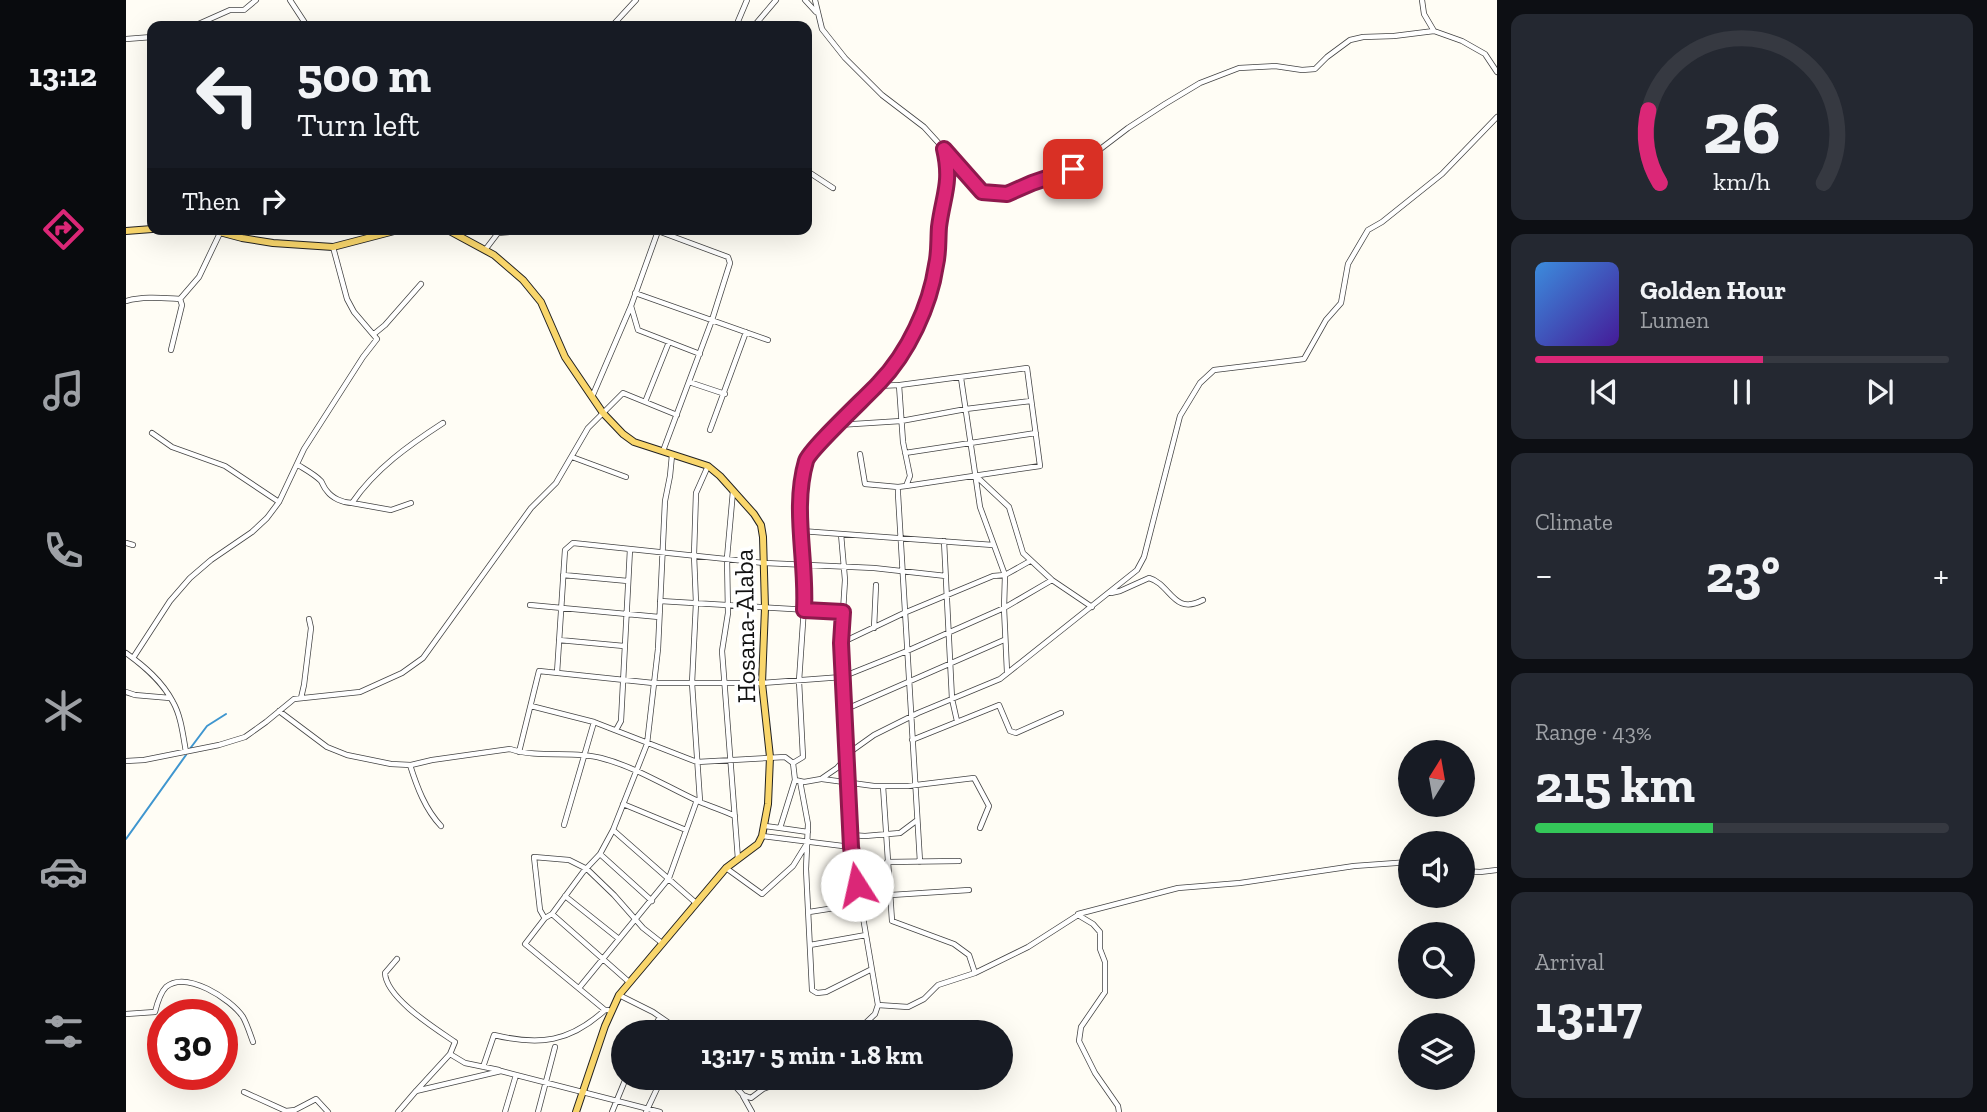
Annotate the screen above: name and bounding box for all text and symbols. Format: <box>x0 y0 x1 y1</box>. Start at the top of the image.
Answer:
text: 500 m <box>297 46 431 105</box>
icon: left <box>182 49 273 140</box>
text: 13:12 <box>29 56 97 94</box>
text: 26 <box>1703 84 1781 172</box>
text: Turn left <box>297 106 419 144</box>
pin <box>1043 139 1103 199</box>
icon: arrive <box>1054 150 1092 188</box>
text: km/h <box>1713 166 1771 196</box>
icon: right <box>254 182 292 220</box>
text: Then <box>182 185 240 217</box>
icon: directions <box>39 205 88 254</box>
text: Golden Hour <box>1640 274 1786 306</box>
text: Lumen <box>1640 306 1709 334</box>
icon: music <box>39 366 88 415</box>
icon: previous <box>1585 373 1623 411</box>
icon: pause <box>1723 373 1761 411</box>
icon: next <box>1861 373 1899 411</box>
text: Climate <box>1535 508 1613 536</box>
icon: phone <box>39 526 88 575</box>
text: 23° <box>1706 543 1780 605</box>
street label: Hosana-Alaba <box>728 548 762 704</box>
text: − <box>1535 552 1553 598</box>
text: + <box>1933 552 1949 598</box>
icon: climate <box>39 686 88 735</box>
text: Range · 43% <box>1535 718 1652 746</box>
north arrow <box>1398 740 1475 817</box>
map controls <box>1398 740 1475 1090</box>
text: 215 km <box>1535 753 1695 815</box>
button: sound <box>1398 831 1475 908</box>
icon: car <box>39 847 88 896</box>
position arrow <box>820 848 894 922</box>
button: search <box>1398 922 1475 999</box>
text: Arrival <box>1535 948 1604 976</box>
text: 13:17 <box>1535 983 1642 1045</box>
speed limit sign: 30 <box>147 999 238 1090</box>
icon: filters <box>39 1007 88 1056</box>
button: layers <box>1398 1013 1475 1090</box>
text: 13:17 · 5 min · 1.8 km <box>701 1039 923 1071</box>

